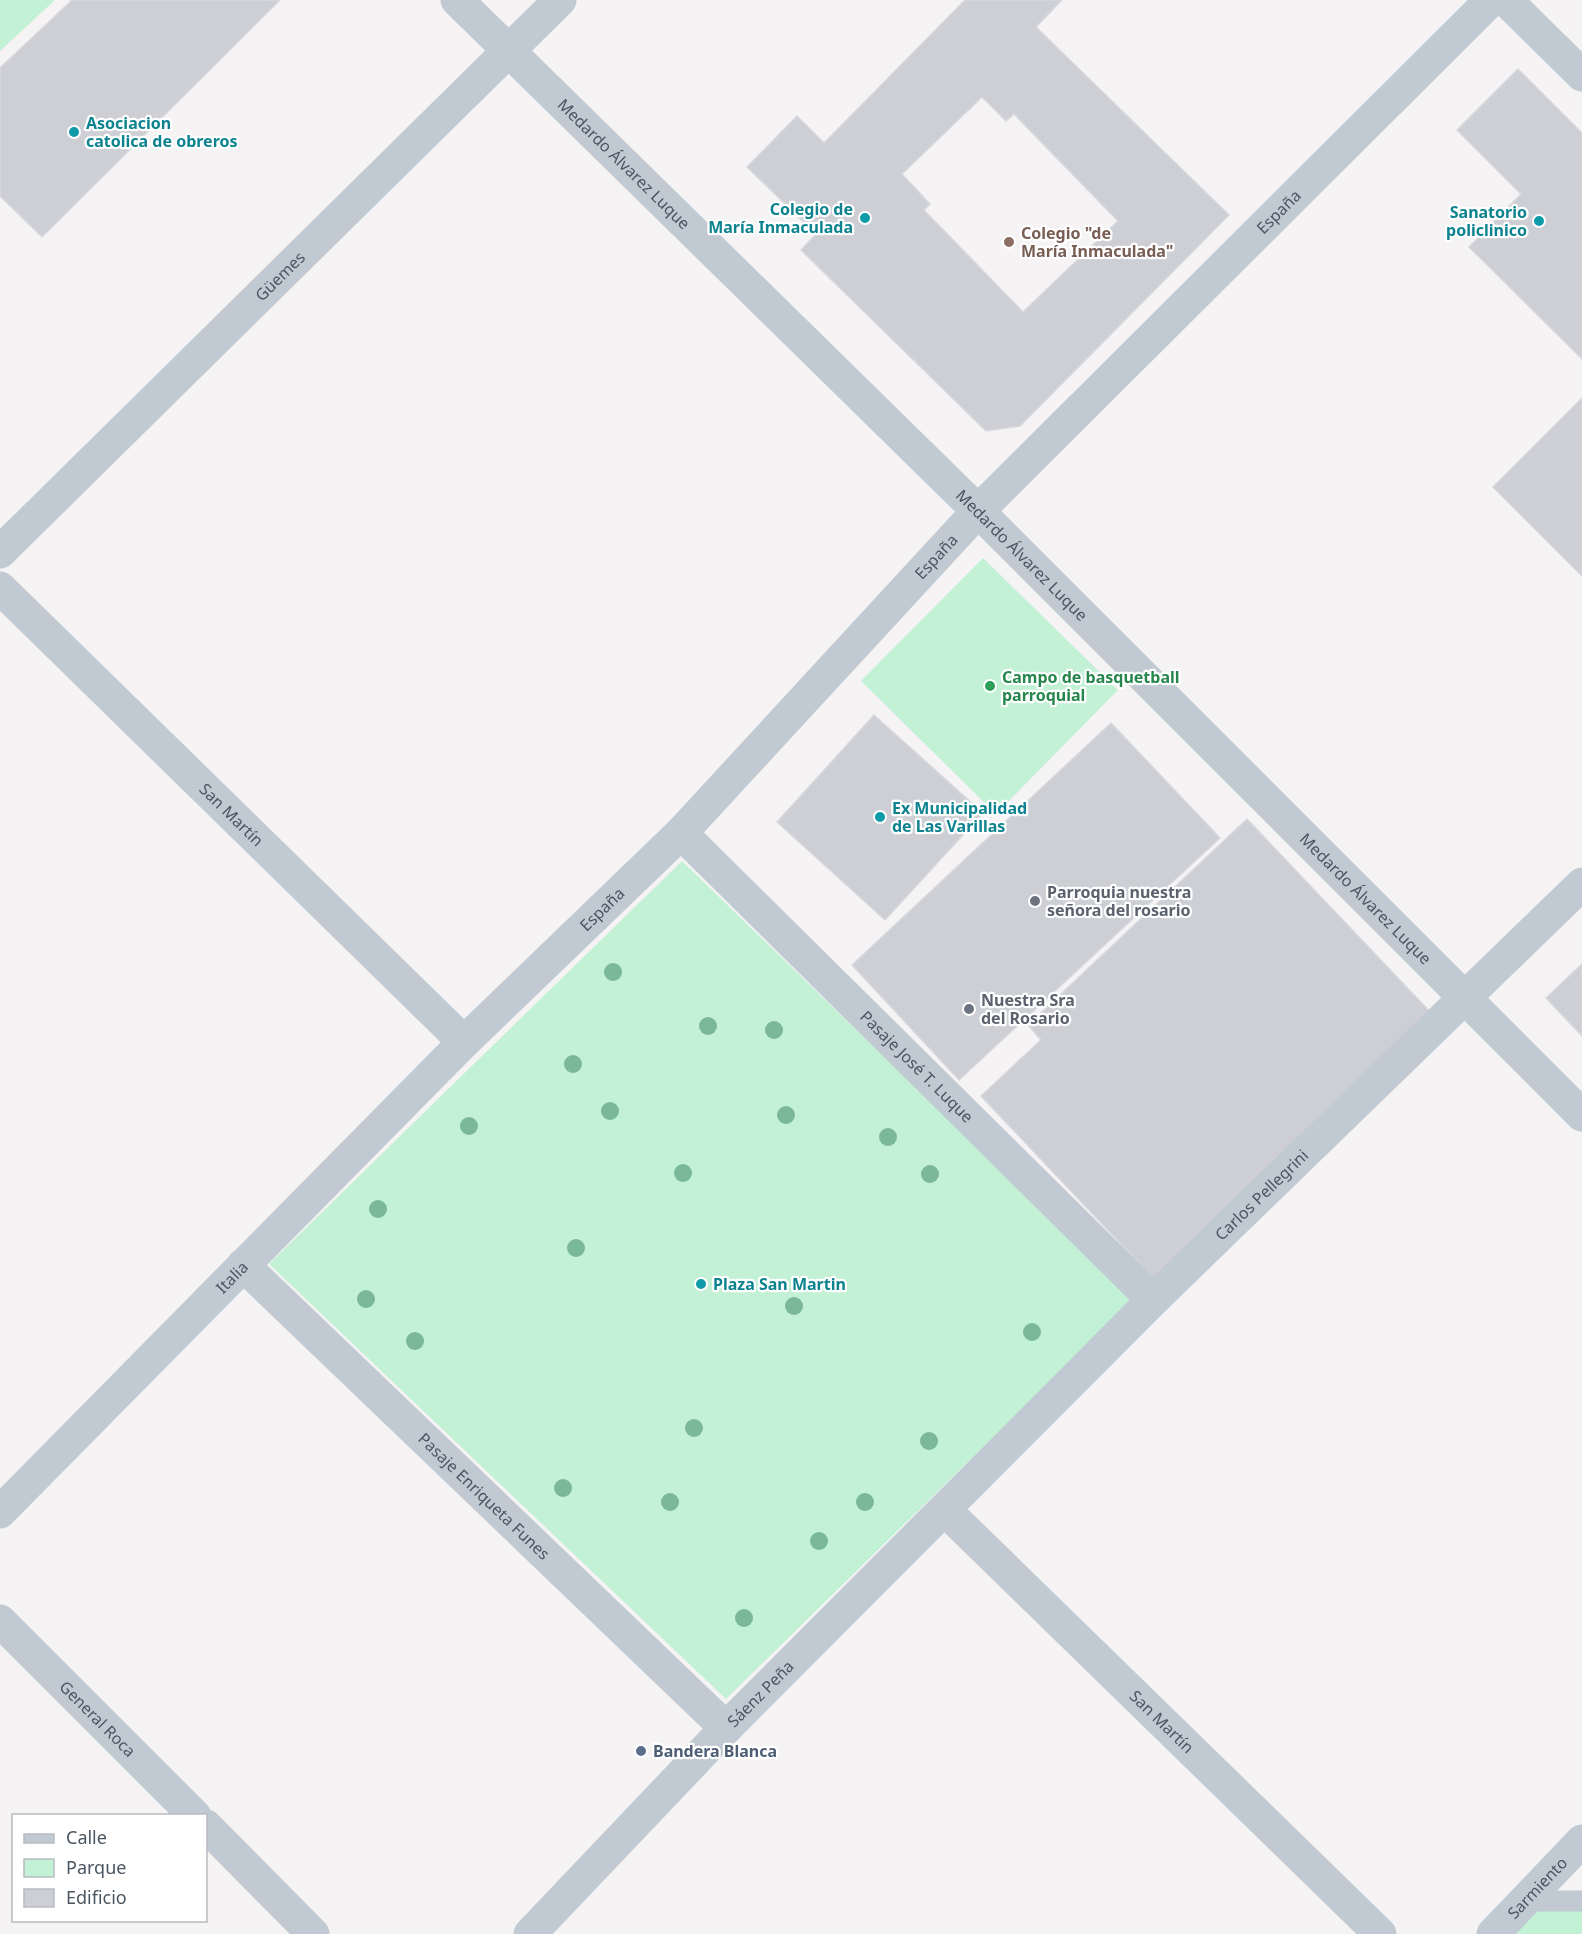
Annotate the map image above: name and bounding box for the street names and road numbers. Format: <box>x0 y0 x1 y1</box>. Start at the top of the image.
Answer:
street label: Medardo Álvarez Luque <box>553 94 695 234</box>
street label: España <box>1252 185 1306 239</box>
street label: Güemes <box>250 246 310 306</box>
street label: Medardo Álvarez Luque <box>951 484 1093 626</box>
street label: España <box>910 529 963 584</box>
street label: San Martín <box>195 778 268 851</box>
street label: Medardo Álvarez Luque <box>1295 828 1436 969</box>
street label: España <box>575 882 629 936</box>
street label: Pasaje José T. Luque <box>856 1006 978 1127</box>
street label: Carlos Pellegrini <box>1210 1144 1313 1245</box>
street label: Italia <box>211 1256 253 1298</box>
street label: Pasaje Enriqueta Funes <box>413 1428 555 1565</box>
street label: Sáenz Peña <box>722 1655 799 1732</box>
street label: General Roca <box>55 1676 141 1762</box>
street label: San Martín <box>1125 1685 1199 1758</box>
street label: Sarmiento <box>1502 1852 1572 1924</box>

